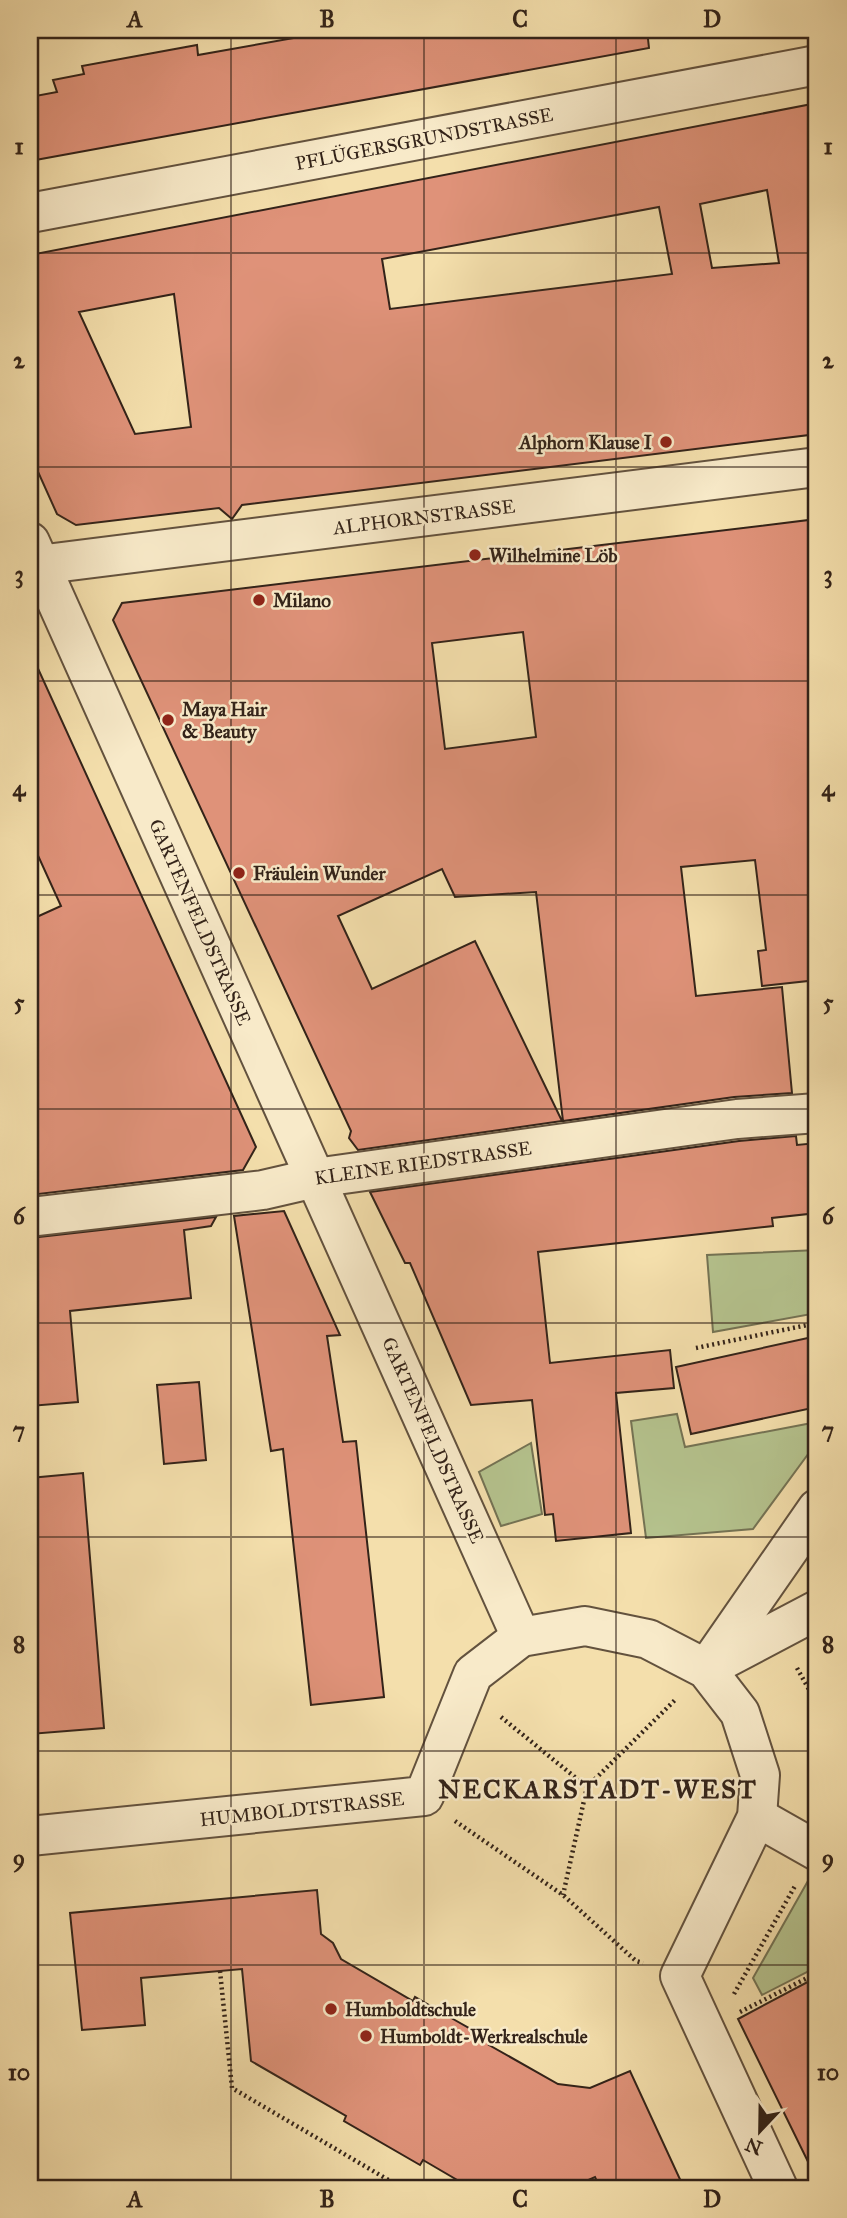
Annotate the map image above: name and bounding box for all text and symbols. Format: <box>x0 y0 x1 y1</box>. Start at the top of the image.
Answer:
text: A <box>125 5 143 33</box>
text: B <box>319 5 335 33</box>
text: C <box>512 5 528 33</box>
text: D <box>703 5 721 33</box>
street label: PFLÜGERSGRUNDSTRASSE <box>293 103 555 175</box>
text: 1 <box>14 132 24 160</box>
text: 1 <box>823 132 833 160</box>
text: 2 <box>13 346 25 374</box>
text: 2 <box>822 346 834 374</box>
place label: Alphorn Klause I <box>517 431 652 455</box>
marker: Alphorn Klause I <box>658 434 674 450</box>
street label: ALPHORNSTRASSE <box>331 494 517 540</box>
place label: Wilhelmine Löb <box>489 544 617 567</box>
marker: Wilhelmine Löb <box>467 547 483 563</box>
text: 3 <box>14 560 24 589</box>
text: 3 <box>823 560 833 589</box>
place label: Milano <box>273 589 331 612</box>
marker: Milano <box>251 592 267 608</box>
place label: Maya Hair & Beauty <box>182 698 268 744</box>
marker: Maya Hair & Beauty <box>160 712 176 728</box>
text: 4 <box>13 774 27 802</box>
text: 4 <box>822 774 836 802</box>
street label: GARTENFELDSTRASSE <box>144 815 256 1029</box>
place label: Fräulein Wunder <box>253 862 386 885</box>
marker: Fräulein Wunder <box>231 865 247 881</box>
text: 5 <box>14 988 25 1016</box>
text: 5 <box>823 988 834 1016</box>
street label: KLEINE RIEDSTRASSE <box>313 1136 533 1190</box>
text: 6 <box>13 1202 26 1230</box>
text: 6 <box>822 1202 835 1230</box>
street label: GARTENFELDSTRASSE <box>377 1333 489 1547</box>
text: 7 <box>13 1416 25 1444</box>
text: 7 <box>822 1416 834 1444</box>
text: 8 <box>13 1630 25 1658</box>
text: 8 <box>822 1630 834 1658</box>
district label: NECKARSTADT-WEST <box>438 1773 758 1805</box>
street label: HUMBOLDTSTRASSE <box>199 1787 406 1831</box>
text: 9 <box>13 1844 25 1873</box>
text: 9 <box>822 1844 834 1873</box>
place label: Humboldtschule <box>345 1998 476 2021</box>
marker: Humboldtschule <box>323 2001 339 2017</box>
place label: Humboldt-Werkrealschule <box>380 2025 588 2048</box>
marker: Humboldt-Werkrealschule <box>358 2028 374 2044</box>
text: 10 <box>8 2058 30 2086</box>
text: 10 <box>817 2058 839 2086</box>
north arrow <box>724 2096 794 2166</box>
text: N <box>742 2133 766 2160</box>
text: A <box>125 2185 143 2213</box>
text: B <box>319 2185 335 2213</box>
text: C <box>512 2185 528 2213</box>
text: D <box>703 2185 721 2213</box>

